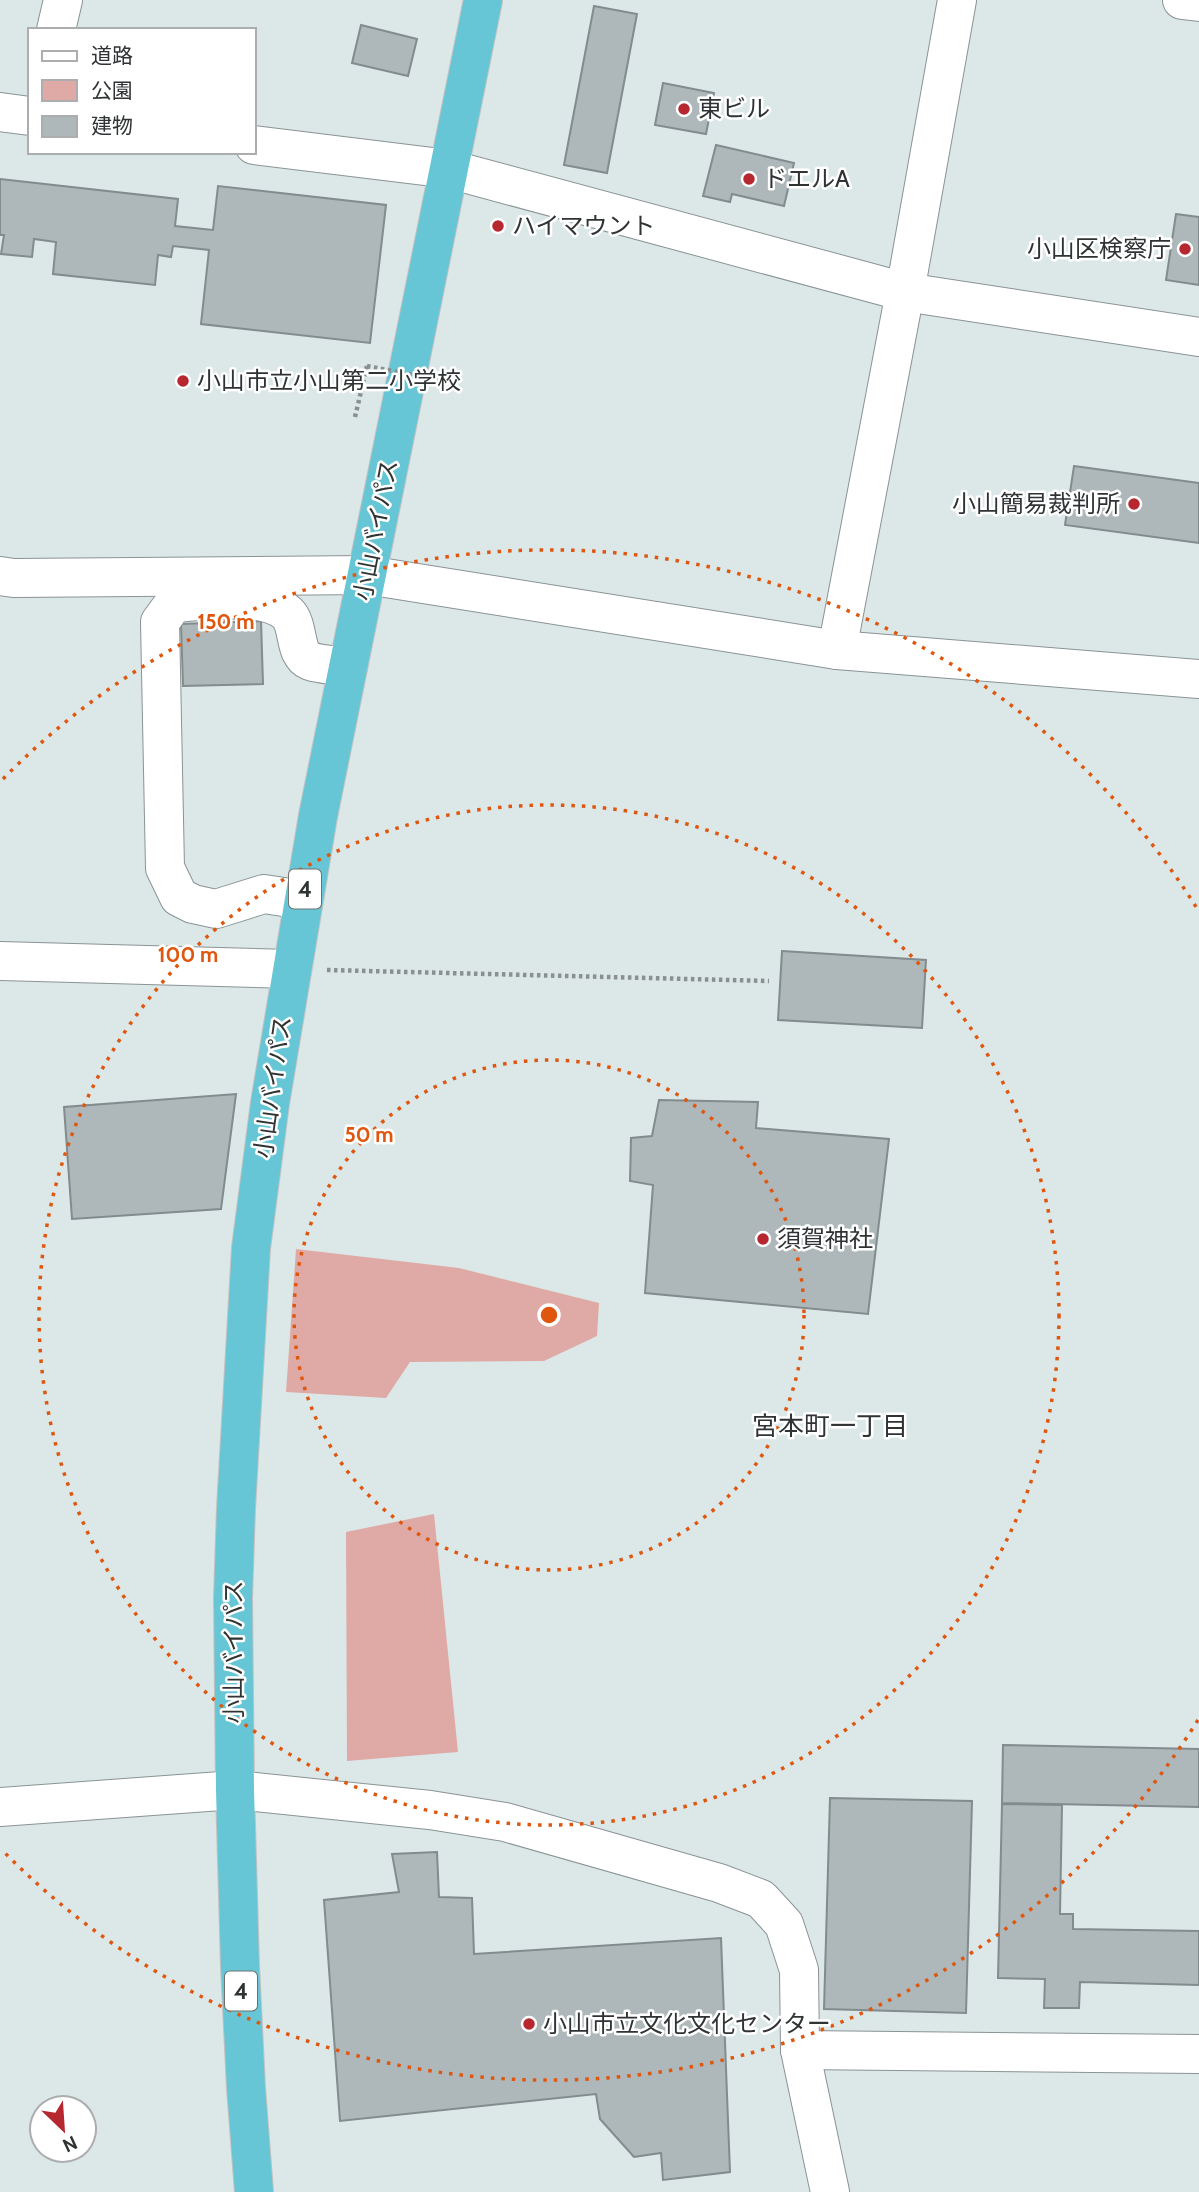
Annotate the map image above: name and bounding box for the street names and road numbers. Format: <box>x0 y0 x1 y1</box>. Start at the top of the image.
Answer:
street label: 小山バイパス <box>348 457 403 603</box>
road number: 4 <box>289 870 321 908</box>
street label: 小山バイパス <box>248 1014 297 1160</box>
street label: 小山バイパス <box>219 1580 248 1724</box>
road number: 4 <box>225 1972 257 2010</box>

